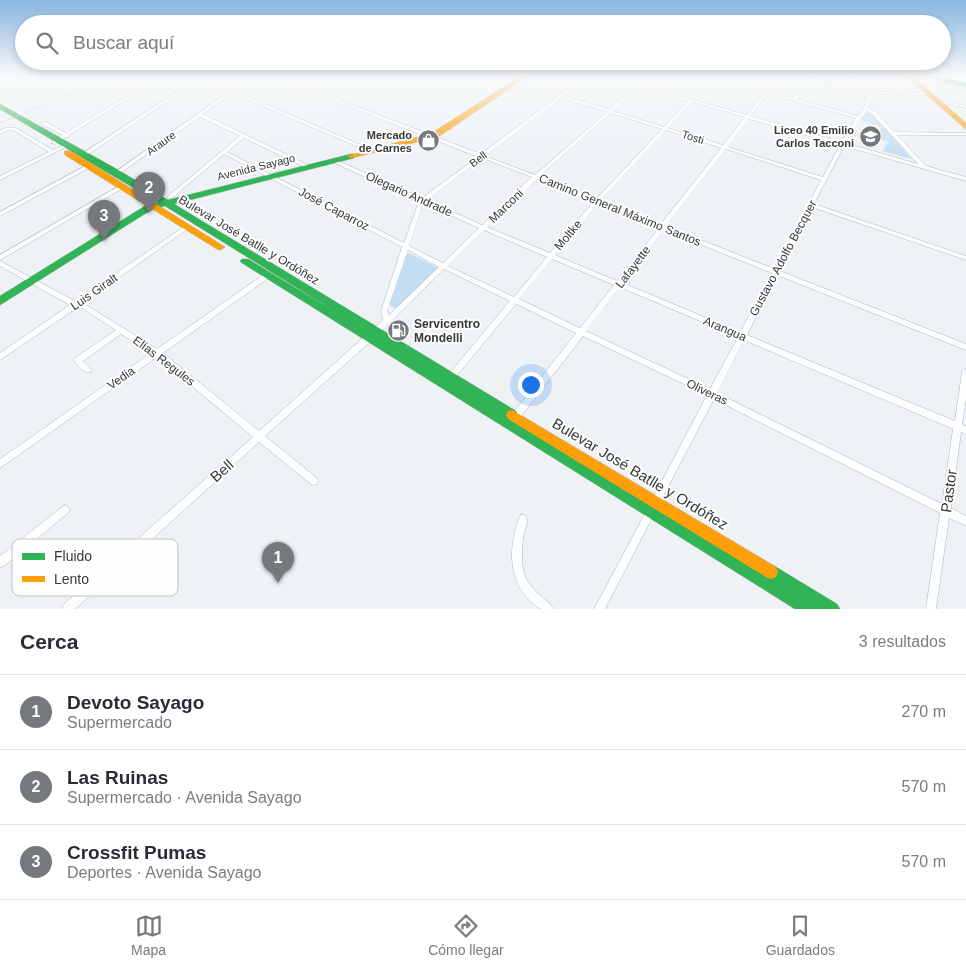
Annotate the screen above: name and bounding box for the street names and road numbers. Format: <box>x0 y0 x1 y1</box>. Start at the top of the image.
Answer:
street label: Araure <box>144 128 178 158</box>
street label: Tosti <box>680 128 706 146</box>
street label: Bell <box>467 149 489 169</box>
street label: Avenida Sayago <box>216 152 296 182</box>
street label: Olegario Andrade <box>363 169 455 220</box>
street label: Camino General Máximo Santos <box>537 171 703 249</box>
street label: José Caparroz <box>296 184 372 234</box>
street label: Marconi <box>486 186 526 226</box>
street label: Bulevar José Batlle y Ordóñez <box>176 192 322 288</box>
street label: Gustavo Adolfo Becquer <box>746 198 820 318</box>
street label: Moltke <box>551 217 585 253</box>
street label: Lafayette <box>613 243 654 291</box>
street label: Luis Giralt <box>68 270 121 313</box>
street label: Arangua <box>701 314 749 344</box>
street label: Elías Regules <box>130 333 198 389</box>
street label: Vedia <box>105 363 138 392</box>
street label: Oliveras <box>684 376 730 408</box>
street label: Bulevar José Batlle y Ordóñez <box>549 414 731 533</box>
street label: Bell <box>207 456 237 485</box>
street label: Pastor <box>937 468 960 514</box>

